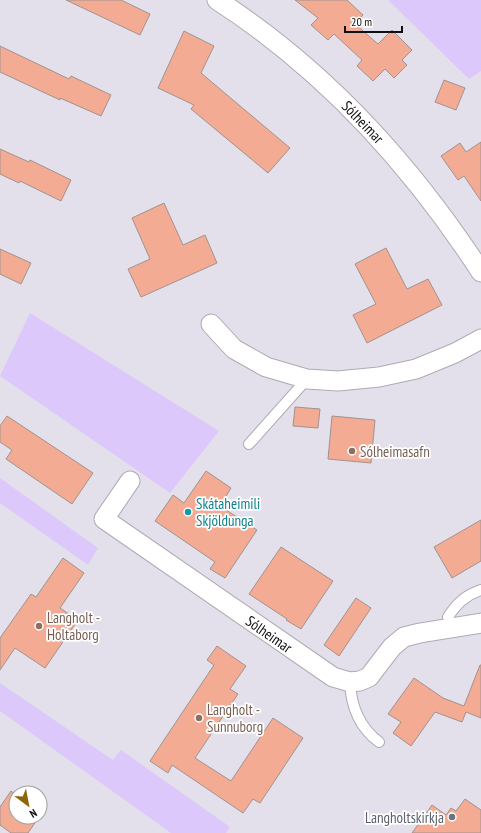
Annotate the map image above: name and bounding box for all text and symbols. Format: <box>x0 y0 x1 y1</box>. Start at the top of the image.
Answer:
scale bar <box>345 8 402 34</box>
text: 20 m <box>351 14 372 29</box>
street label: Sólheimar <box>338 97 389 148</box>
place label: Sólheimasafn <box>360 442 430 461</box>
marker: Sólheimasafn <box>347 446 357 456</box>
place label: Skátaheimili Skjöldunga <box>196 494 260 530</box>
marker: Skátaheimili Skjöldunga <box>183 507 193 517</box>
place label: Langholt - Holtaborg <box>47 608 100 644</box>
street label: Sólheimar <box>242 611 297 657</box>
marker: Langholt - Holtaborg <box>34 621 44 631</box>
place label: Langholt - Sunnuborg <box>207 700 263 736</box>
marker: Langholt - Sunnuborg <box>194 713 204 723</box>
north arrow <box>8 785 48 825</box>
text: N <box>27 806 40 821</box>
place label: Langholtskirkja <box>365 808 444 827</box>
marker: Langholtskirkja <box>447 812 457 822</box>

